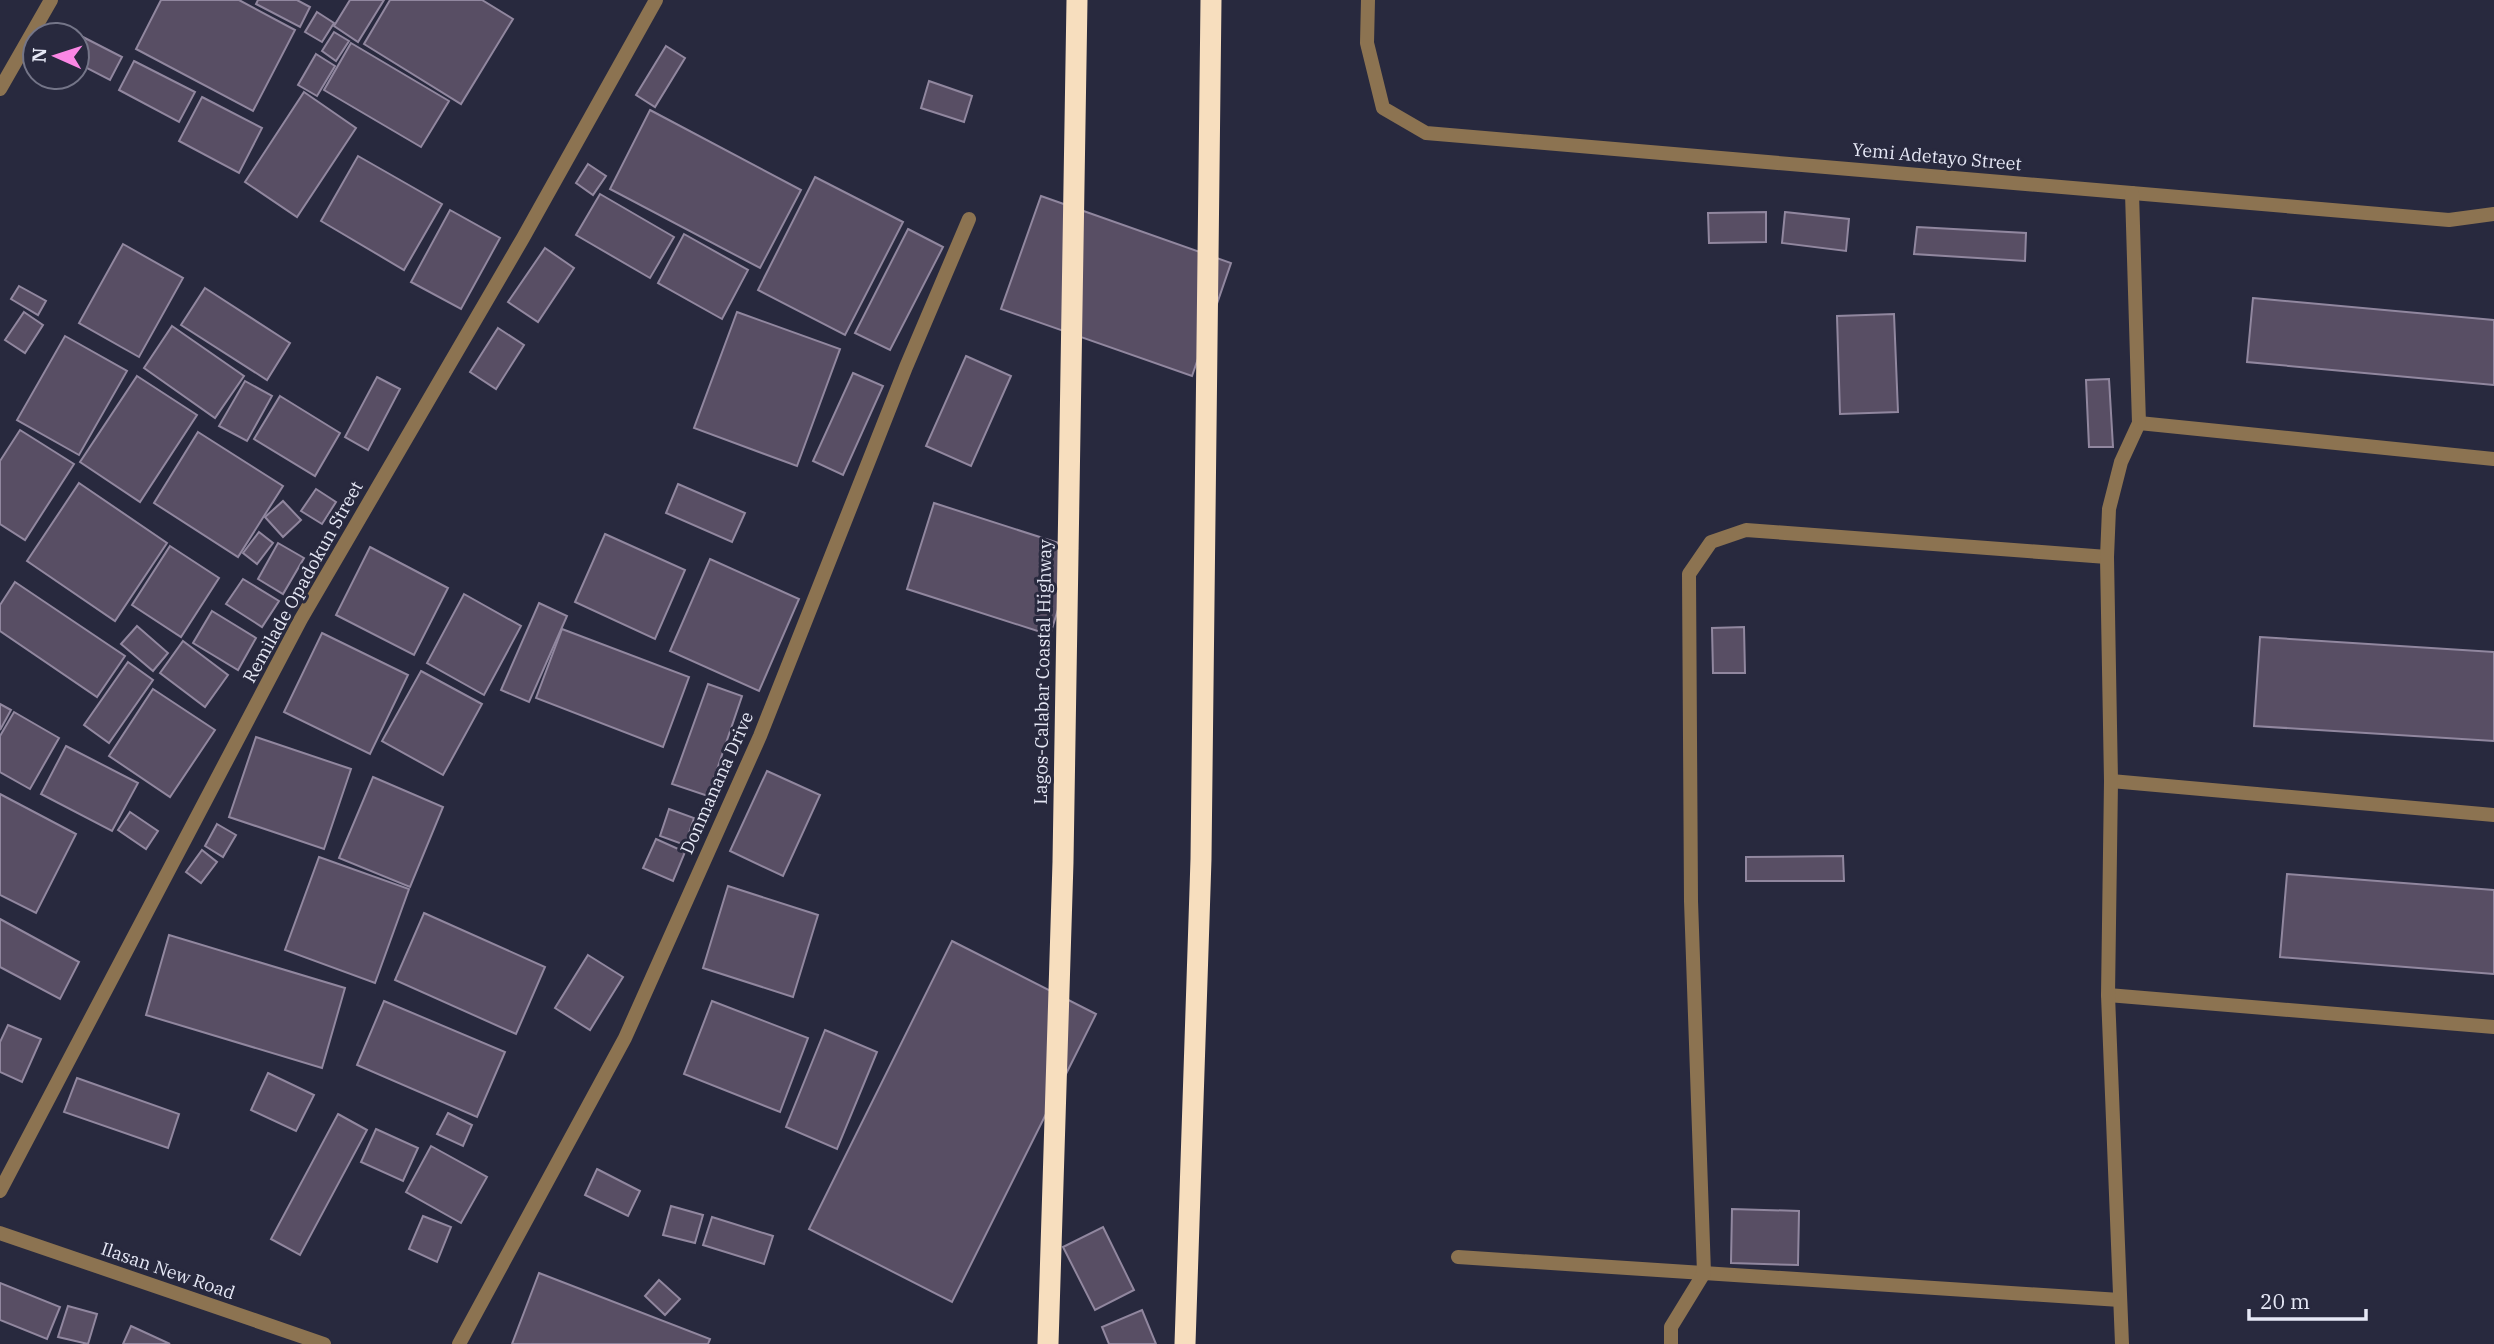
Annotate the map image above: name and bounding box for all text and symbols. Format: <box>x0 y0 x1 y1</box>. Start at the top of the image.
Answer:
north arrow <box>21 21 91 91</box>
text: N <box>27 47 51 63</box>
street label: Yemi Adetayo Street <box>1851 138 2023 175</box>
street label: Remilade Opadokun Street <box>237 477 368 687</box>
street label: Lagos-Calabar Coastal Highway <box>1029 539 1056 805</box>
street label: Donmanana Drive <box>675 708 758 858</box>
street label: Ilasan New Road <box>98 1237 238 1304</box>
scale bar <box>2249 1278 2366 1322</box>
text: 20 m <box>2260 1287 2310 1315</box>

